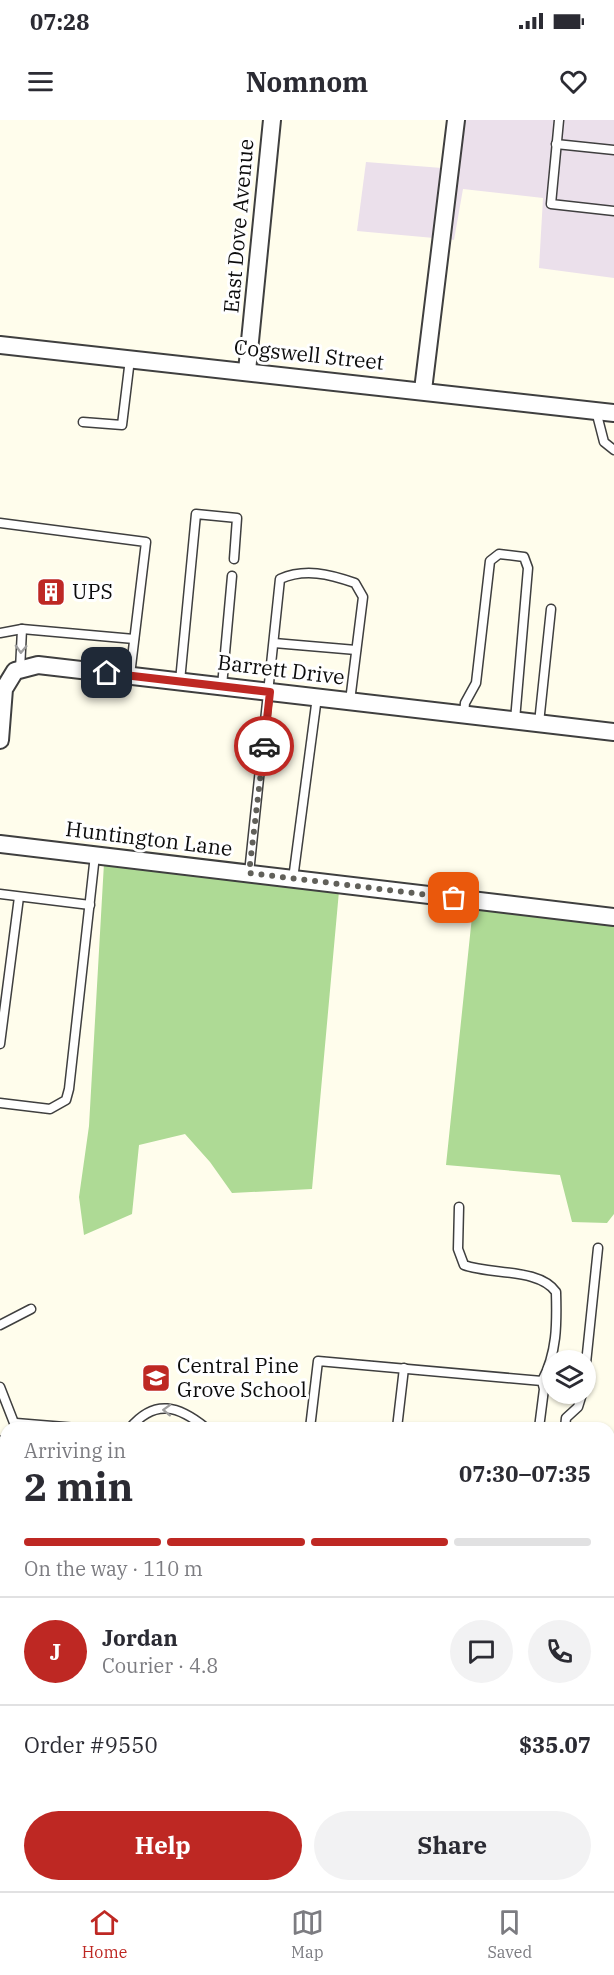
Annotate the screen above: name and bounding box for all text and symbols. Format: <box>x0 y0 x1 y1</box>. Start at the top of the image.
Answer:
text: 07:28 <box>30 7 89 36</box>
text: Nomnom <box>246 64 368 99</box>
icon: menu <box>24 65 57 98</box>
icon: heart <box>557 65 590 98</box>
street label: East Dove Avenue <box>216 138 260 314</box>
street label: Cogswell Street <box>233 332 386 376</box>
building icon: UPS <box>35 576 67 608</box>
place label: UPS <box>72 577 113 605</box>
one-way arrow <box>15 645 27 654</box>
pin <box>81 647 132 698</box>
street label: Barrett Drive <box>216 647 346 691</box>
icon: home <box>90 656 123 689</box>
courier <box>234 716 294 776</box>
icon: car <box>248 730 281 763</box>
street label: Huntington Lane <box>64 814 234 862</box>
pin <box>428 872 479 923</box>
icon: bag <box>437 881 470 914</box>
map controls <box>542 1350 596 1404</box>
button: layers <box>542 1350 596 1404</box>
place label: Central Pine Grove School <box>177 1351 307 1403</box>
school or university icon: Central Pine Grove School <box>140 1362 172 1394</box>
one-way arrow <box>163 1403 172 1416</box>
text: Arriving in <box>24 1437 126 1464</box>
text: 07:30–07:35 <box>459 1459 591 1488</box>
text: 2 min <box>24 1461 133 1512</box>
text: On the way · 110 m <box>24 1555 203 1582</box>
button: chat <box>450 1620 513 1683</box>
button: phone <box>528 1620 591 1683</box>
text: Jordan <box>102 1623 178 1652</box>
text: J <box>50 1637 61 1666</box>
text: Courier · 4.8 <box>102 1652 218 1679</box>
text: Order #9550 <box>24 1730 158 1759</box>
text: $35.07 <box>519 1730 591 1759</box>
button: Help <box>24 1811 302 1880</box>
button: Share <box>314 1811 591 1880</box>
tab: Home <box>82 1906 127 1962</box>
tab: Map <box>291 1906 324 1962</box>
tab: Saved <box>487 1906 532 1962</box>

